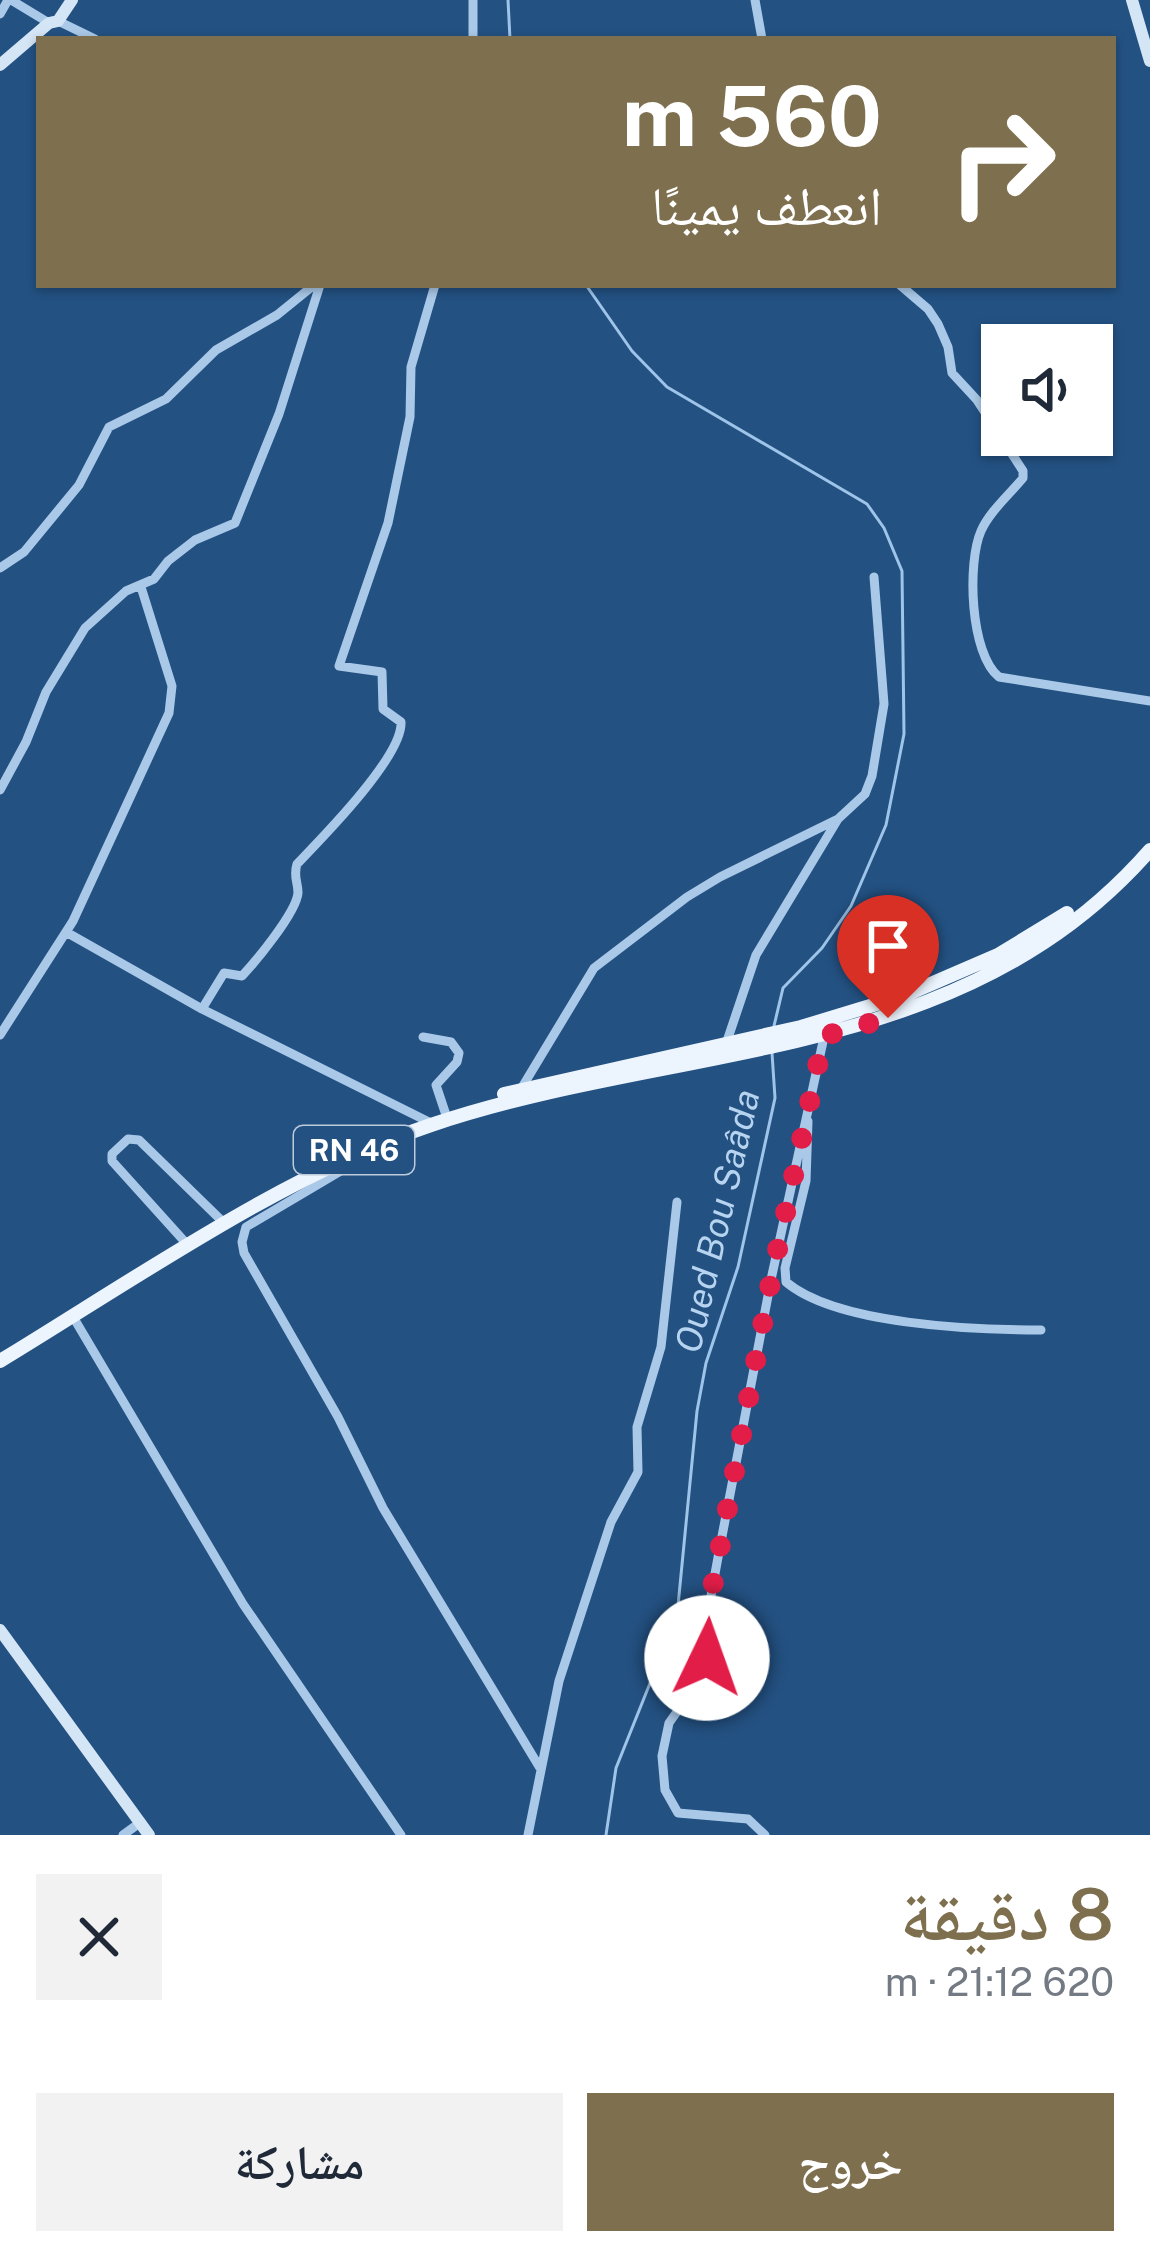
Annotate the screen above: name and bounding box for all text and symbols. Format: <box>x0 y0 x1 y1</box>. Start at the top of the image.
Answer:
text: 560 m <box>622 66 882 165</box>
icon: right <box>924 84 1080 240</box>
text: انعطف يمينًا <box>651 174 882 237</box>
map controls <box>981 324 1113 456</box>
button: sound <box>981 324 1113 456</box>
pin <box>837 895 939 1018</box>
icon: arrive <box>855 913 921 979</box>
water label: Oued Bou Saâda <box>666 1085 768 1357</box>
road number: RN 46 <box>294 1126 414 1174</box>
position arrow <box>644 1595 770 1721</box>
text: 8 دقيقة <box>900 1872 1114 1956</box>
button: close <box>36 1874 162 2000</box>
text: 620 m · 21:12 <box>885 1959 1114 2005</box>
button: مشاركة <box>36 2093 563 2231</box>
button: خروج <box>587 2093 1114 2231</box>

